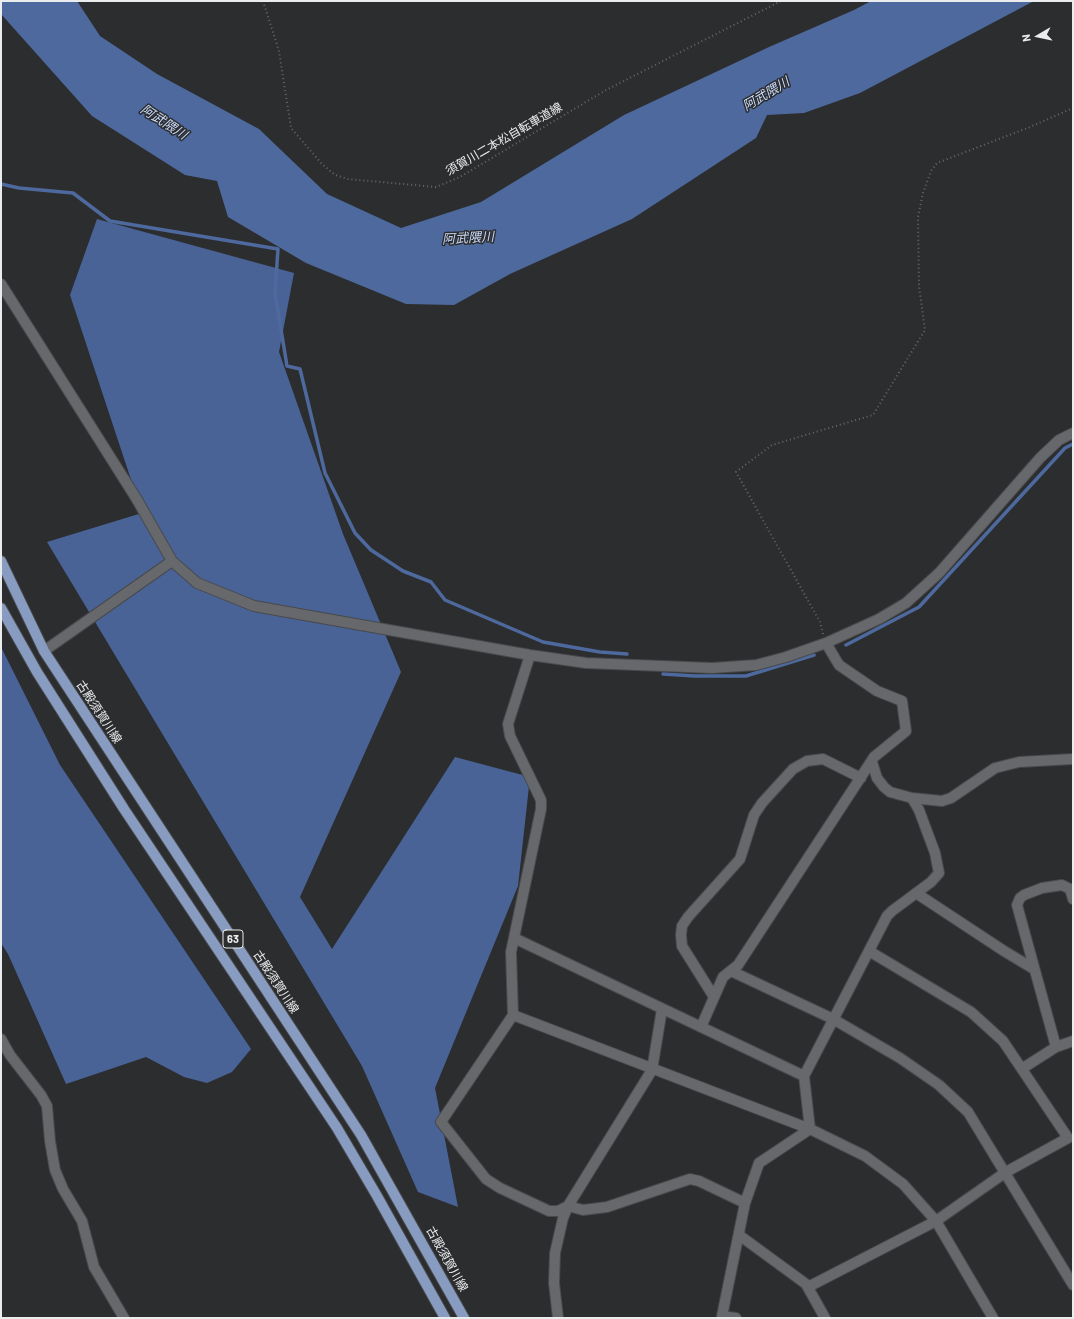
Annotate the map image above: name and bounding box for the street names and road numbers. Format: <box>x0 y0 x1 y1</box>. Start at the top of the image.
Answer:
street label: 須賀川二本松自転車道線 <box>443 100 565 178</box>
street label: 古殿須賀川線 <box>73 678 125 746</box>
road number: 63 <box>223 930 243 948</box>
street label: 古殿須賀川線 <box>250 948 302 1016</box>
street label: 古殿須賀川線 <box>423 1224 471 1294</box>

